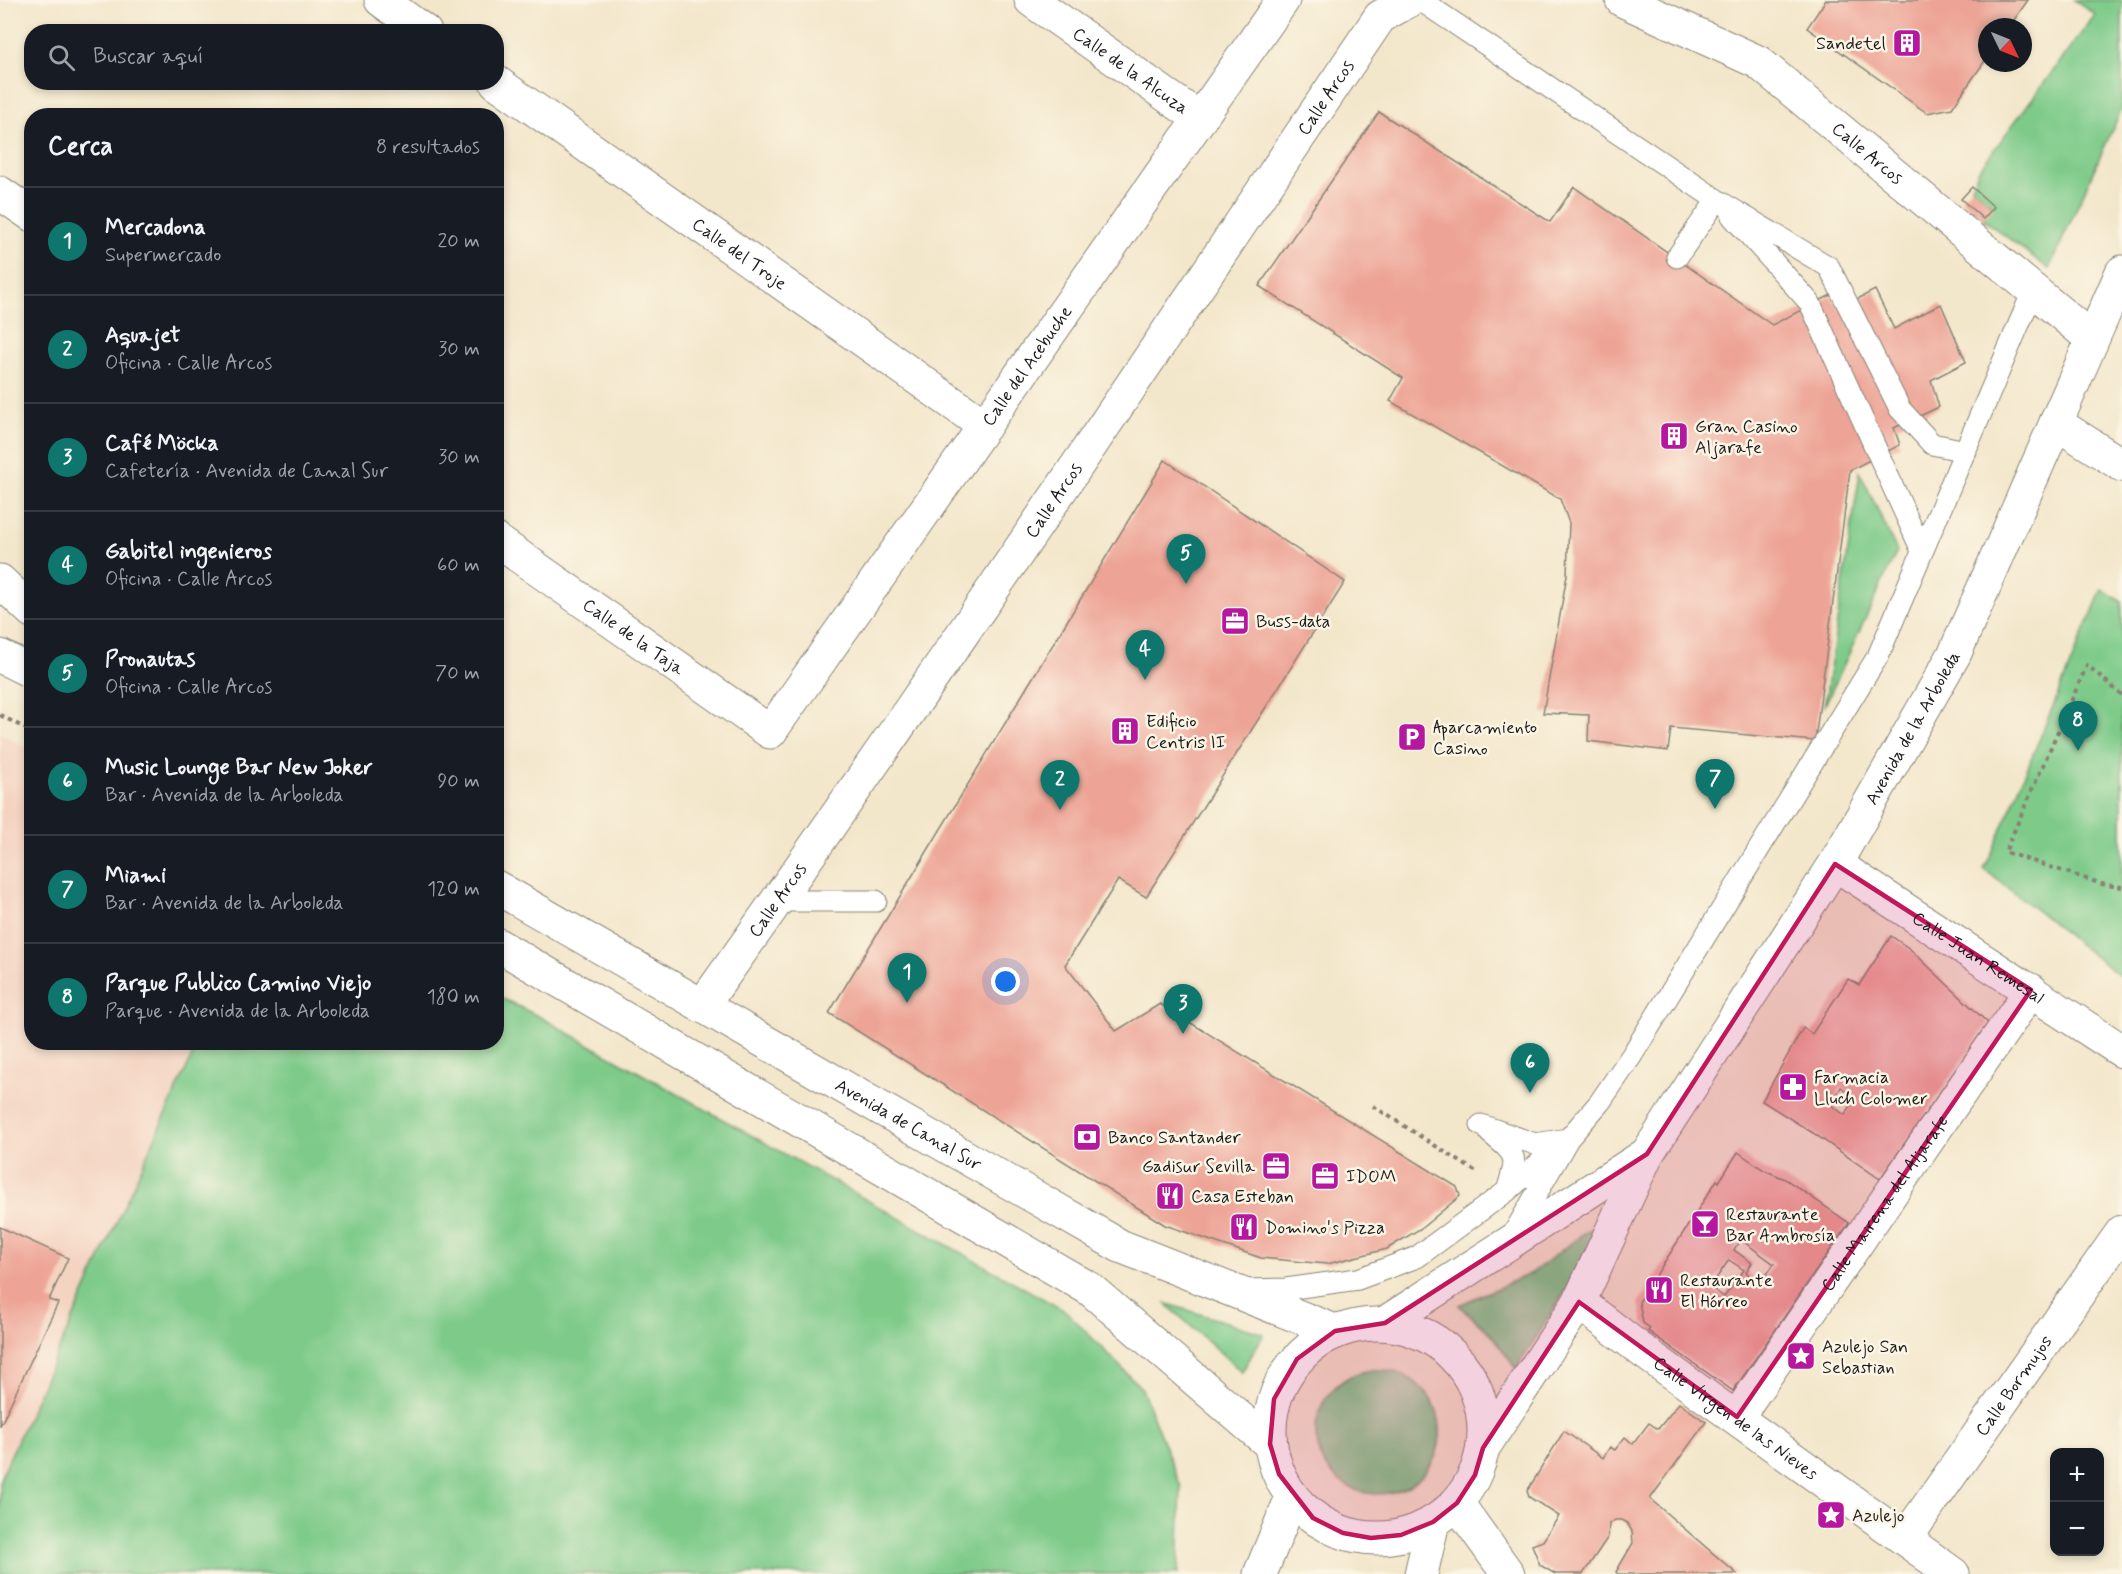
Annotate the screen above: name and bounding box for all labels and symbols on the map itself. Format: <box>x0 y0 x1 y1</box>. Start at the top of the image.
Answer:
north arrow <box>1978 18 2032 72</box>
street label: Calle de la Alcuza <box>1068 22 1193 120</box>
building icon: Sandetel <box>1891 27 1923 59</box>
place label: Sandetel <box>1816 32 1886 56</box>
street label: Calle Arcos <box>1292 56 1360 140</box>
street label: Calle Arcos <box>1826 117 1908 190</box>
street label: Calle del Troje <box>687 213 792 296</box>
street label: Calle del Acebuche <box>977 301 1078 431</box>
place label: Gran Casino Aljarafe <box>1695 415 1798 460</box>
building icon: Gran Casino Aljarafe <box>1658 420 1690 452</box>
street label: Calle Arcos <box>1020 458 1088 543</box>
pin: 5 <box>1166 534 1206 584</box>
street label: Calle de la Taja <box>577 593 689 681</box>
office icon: Buss-data <box>1219 605 1251 637</box>
place label: Buss-data <box>1256 610 1330 634</box>
pin: 4 <box>1126 630 1164 680</box>
street label: Avenida de la Arboleda <box>1860 647 1967 809</box>
pin: 8 <box>2058 702 2098 751</box>
place label: Edificio Centris II <box>1146 710 1225 755</box>
building icon: Edificio Centris II <box>1109 715 1141 747</box>
place label: Aparcamiento Casino <box>1433 716 1537 761</box>
parking icon: Aparcamiento Casino <box>1396 721 1428 753</box>
pin: 2 <box>1040 760 1080 810</box>
pin: 7 <box>1696 760 1734 809</box>
street label: Calle Arcos <box>744 859 813 943</box>
street label: Calle Juan Remesal <box>1907 906 2048 1010</box>
pin: 1 <box>888 954 926 1003</box>
your location <box>991 967 1020 996</box>
pin: 3 <box>1164 984 1202 1034</box>
pin: 6 <box>1510 1044 1550 1093</box>
place label: Farmacia Lluch Colomer <box>1814 1066 1928 1111</box>
pharmacy icon: Farmacia Lluch Colomer <box>1777 1071 1809 1103</box>
street label: Avenida de Canal Sur <box>831 1074 986 1177</box>
street label: Calle Mairena del Aljarafe <box>1816 1110 1954 1296</box>
bank icon: Banco Santander <box>1071 1121 1103 1153</box>
place label: Banco Santander <box>1108 1126 1241 1150</box>
office icon: Gadisur Sevilla <box>1260 1150 1292 1182</box>
place label: Gadisur Sevilla <box>1142 1155 1255 1179</box>
office icon: IDOM <box>1309 1160 1341 1192</box>
place label: IDOM <box>1346 1165 1396 1189</box>
restaurant icon: Casa Esteban <box>1154 1180 1186 1212</box>
place label: Casa Esteban <box>1191 1185 1294 1209</box>
place label: Restaurante Bar Ambrosía <box>1726 1203 1835 1248</box>
bar icon: Restaurante Bar Ambrosía <box>1689 1208 1721 1240</box>
restaurant icon: Domino's Pizza <box>1228 1211 1260 1243</box>
place label: Domino's Pizza <box>1265 1216 1385 1240</box>
place label: Restaurante El Hórreo <box>1680 1269 1773 1314</box>
restaurant icon: Restaurante El Hórreo <box>1643 1274 1675 1306</box>
street label: Calle Bormujos <box>1970 1331 2058 1441</box>
place label: Azulejo San Sebastian <box>1822 1335 1908 1380</box>
place icon: Azulejo San Sebastian <box>1785 1340 1817 1372</box>
street label: Calle Virgen de las Nieves <box>1648 1351 1822 1486</box>
place icon: Azulejo <box>1815 1499 1847 1531</box>
place label: Azulejo <box>1852 1504 1905 1528</box>

